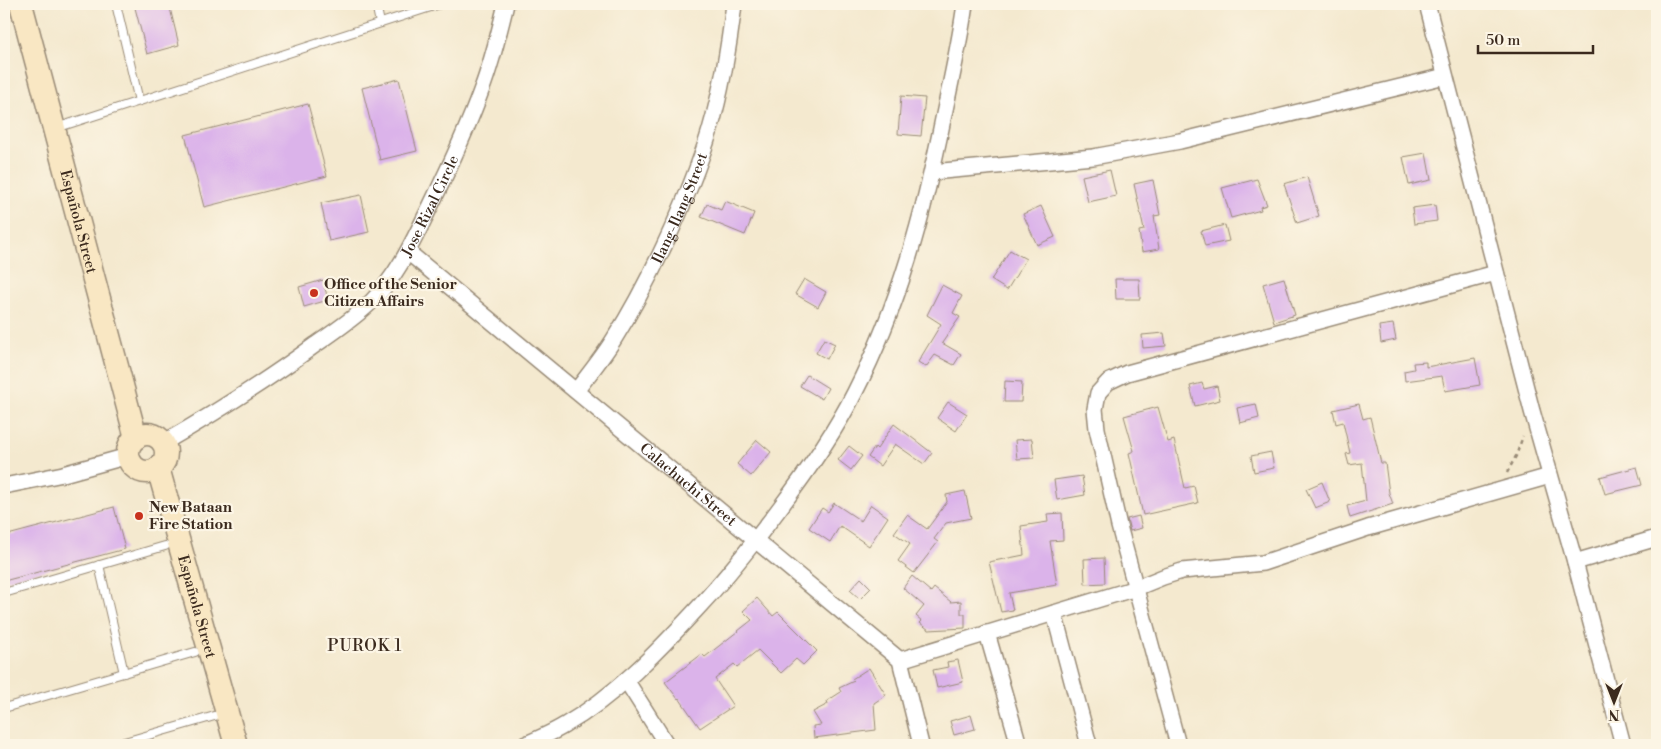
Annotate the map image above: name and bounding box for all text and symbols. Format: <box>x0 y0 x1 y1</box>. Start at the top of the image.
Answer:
scale bar <box>1478 22 1594 54</box>
text: 50 m <box>1486 31 1520 50</box>
street label: Ilang-Ilang Street <box>648 150 712 267</box>
street label: Jose Rizal Circle <box>397 152 463 261</box>
street label: Española Street <box>55 168 101 276</box>
place label: Office of the Senior Citizen Affairs <box>324 275 458 311</box>
marker: Office of the Senior Citizen Affairs <box>308 287 320 299</box>
street label: Calachuchi Street <box>636 439 741 531</box>
place label: New Bataan Fire Station <box>149 498 233 534</box>
marker: New Bataan Fire Station <box>133 510 145 522</box>
street label: Española Street <box>173 553 220 661</box>
district label: PUROK 1 <box>327 636 403 656</box>
north arrow <box>1588 676 1638 726</box>
text: N <box>1608 705 1620 723</box>

